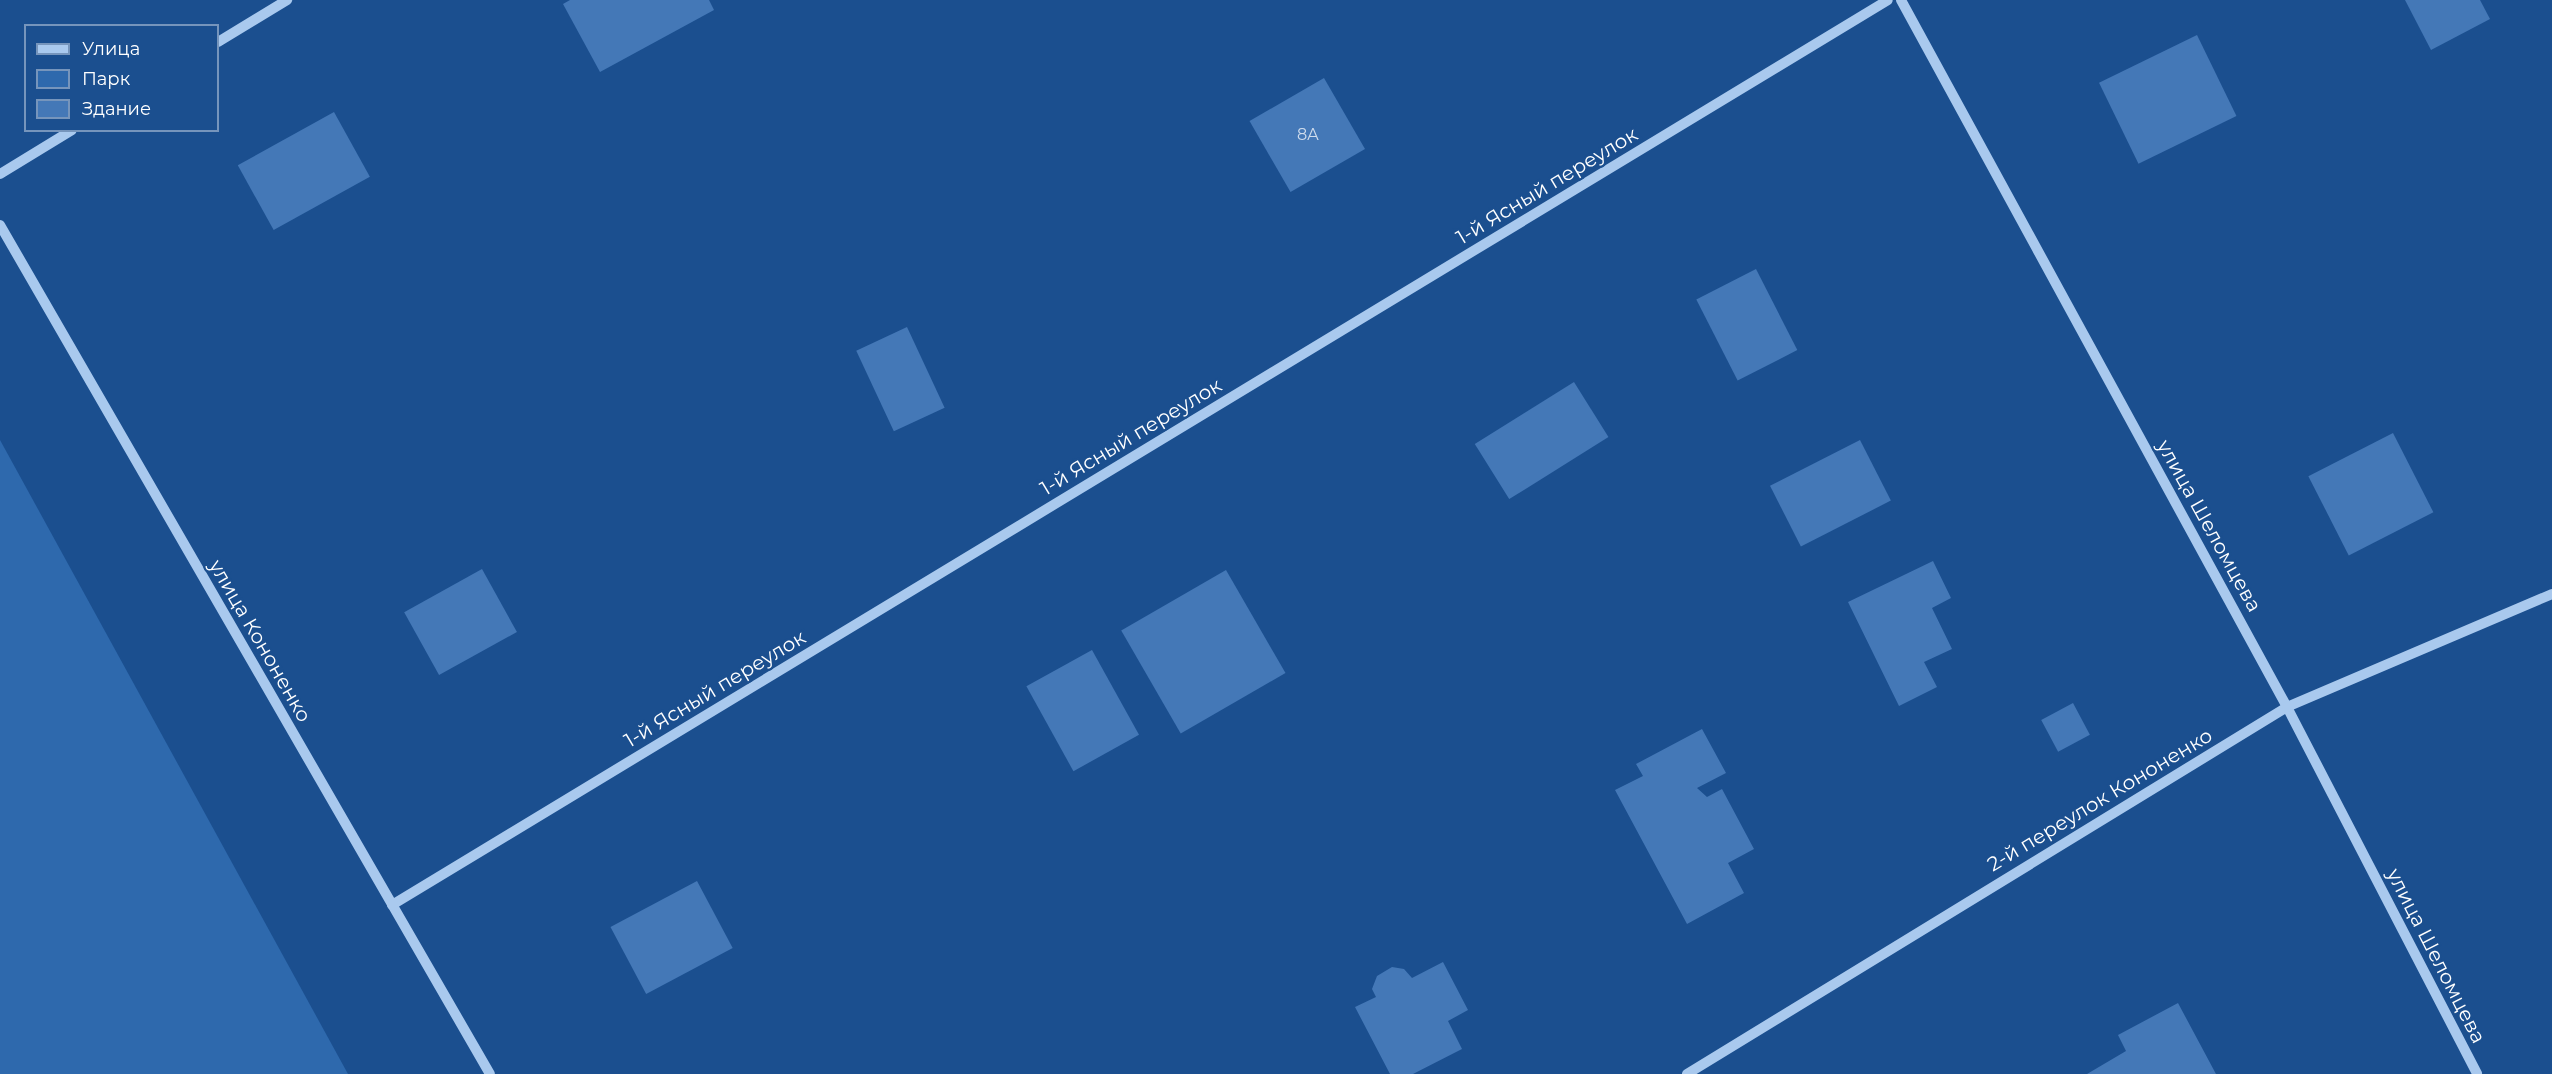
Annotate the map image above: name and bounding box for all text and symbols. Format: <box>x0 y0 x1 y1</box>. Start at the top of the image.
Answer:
legend <box>24 24 219 132</box>
text: Улица <box>82 38 140 60</box>
text: Парк <box>82 68 130 90</box>
text: Здание <box>82 98 151 120</box>
street label: 1-й Ясный переулок <box>1452 122 1642 250</box>
house number: 8А <box>1297 125 1319 145</box>
street label: 1-й Ясный переулок <box>1036 373 1226 501</box>
street label: улица Шеломцева <box>2152 436 2266 616</box>
street label: улица Кононенко <box>204 556 316 726</box>
street label: 1-й Ясный переулок <box>620 625 810 753</box>
street label: 2-й переулок Кононенко <box>1983 723 2217 877</box>
street label: улица Шеломцева <box>2382 865 2490 1047</box>

